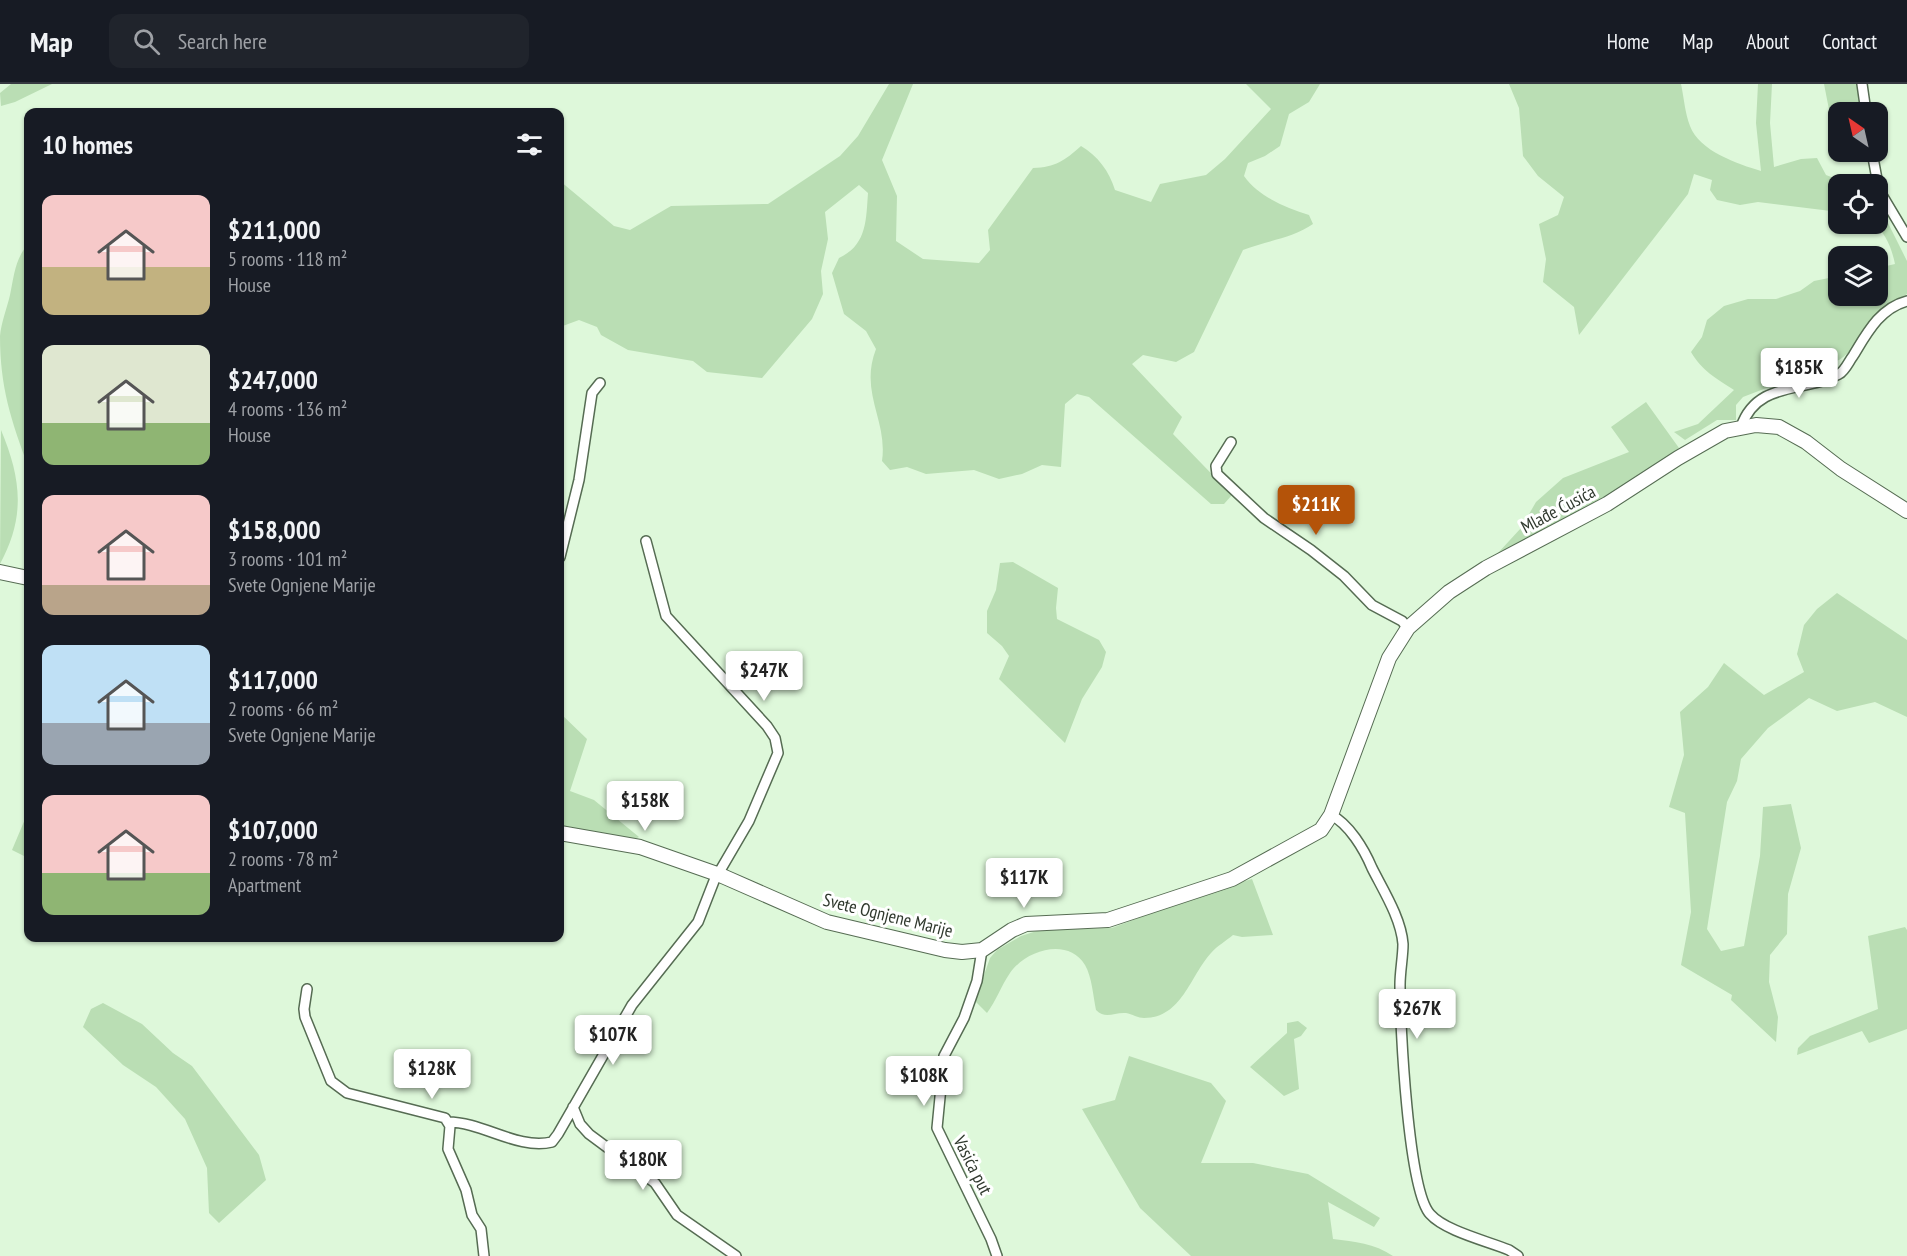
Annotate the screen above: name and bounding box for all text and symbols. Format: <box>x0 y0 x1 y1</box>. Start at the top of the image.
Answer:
search box <box>109 14 529 68</box>
text: Map <box>30 23 73 60</box>
icon: search <box>130 25 163 58</box>
text: Search here <box>178 27 267 55</box>
text: Home <box>1607 28 1649 55</box>
text: Map <box>1682 28 1713 55</box>
text: About <box>1746 28 1789 55</box>
text: Contact <box>1822 28 1877 55</box>
north arrow <box>1828 102 1888 162</box>
map controls <box>1828 102 1888 306</box>
text: 10 homes <box>42 128 133 161</box>
icon: filters <box>513 128 546 161</box>
button: locate <box>1828 174 1888 234</box>
text: $211,000 <box>228 213 321 246</box>
icon: home <box>90 219 162 291</box>
text: 5 rooms · 118 m² <box>228 246 347 272</box>
button: layers <box>1828 246 1888 306</box>
text: House <box>228 272 271 298</box>
pin: $185K <box>1757 348 1841 399</box>
text: $185K <box>1775 354 1823 380</box>
text: $247,000 <box>228 363 318 396</box>
icon: home <box>90 369 162 441</box>
text: 4 rooms · 136 m² <box>228 396 347 422</box>
text: House <box>228 422 271 448</box>
street label: Mlađe Ćusića <box>1517 480 1599 538</box>
pin: $211K <box>1274 485 1358 536</box>
text: $211K <box>1292 491 1340 517</box>
text: $158,000 <box>228 513 321 546</box>
icon: home <box>90 519 162 591</box>
text: 3 rooms · 101 m² <box>228 546 347 572</box>
text: Svete Ognjene Marije <box>228 572 376 598</box>
pin: $247K <box>722 651 806 702</box>
text: $247K <box>740 657 788 683</box>
text: $117,000 <box>228 663 318 696</box>
icon: home <box>90 669 162 741</box>
text: 2 rooms · 66 m² <box>228 696 338 722</box>
text: Svete Ognjene Marije <box>228 722 376 748</box>
pin: $158K <box>603 781 687 832</box>
text: $158K <box>621 787 669 813</box>
text: $107,000 <box>228 813 318 846</box>
icon: home <box>90 819 162 891</box>
text: 2 rooms · 78 m² <box>228 846 338 872</box>
pin: $117K <box>982 858 1066 909</box>
text: $117K <box>1000 864 1048 890</box>
text: Apartment <box>228 872 301 898</box>
street label: Svete Ognjene Marije <box>821 888 955 942</box>
pin: $267K <box>1375 989 1459 1040</box>
text: $267K <box>1393 995 1441 1021</box>
pin: $107K <box>571 1015 655 1066</box>
text: $107K <box>589 1021 637 1047</box>
pin: $128K <box>390 1049 474 1100</box>
text: $128K <box>408 1055 456 1081</box>
pin: $108K <box>882 1056 966 1107</box>
text: $108K <box>900 1062 948 1088</box>
street label: Vasića put <box>948 1131 998 1198</box>
pin: $180K <box>601 1140 685 1191</box>
text: $180K <box>619 1146 667 1172</box>

